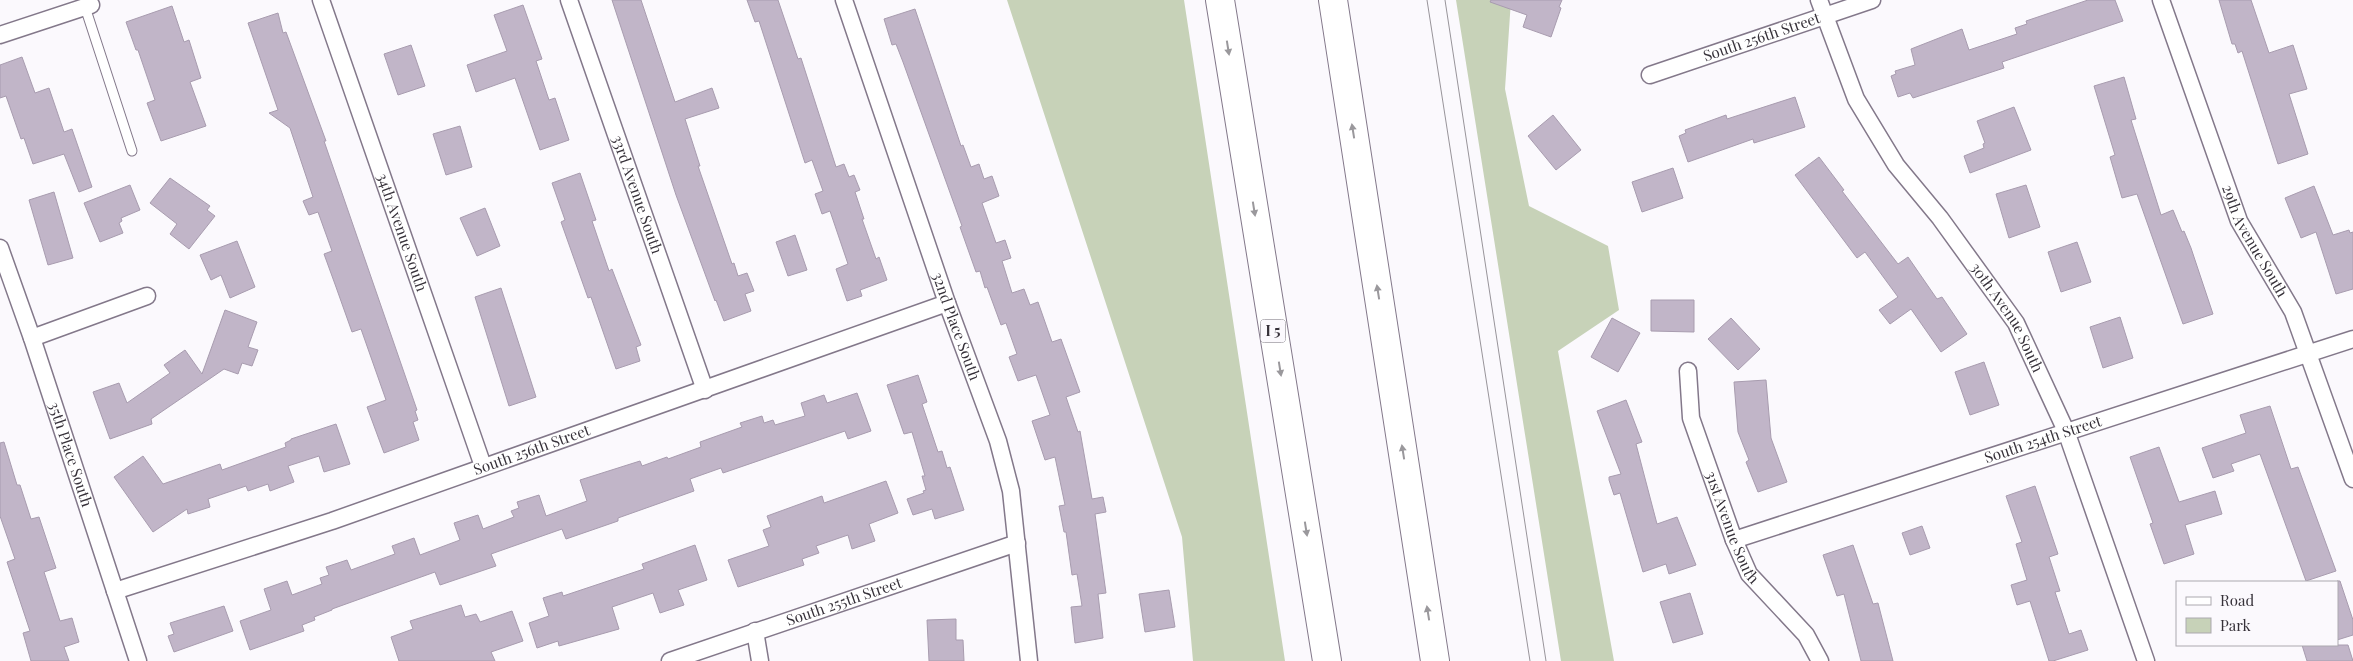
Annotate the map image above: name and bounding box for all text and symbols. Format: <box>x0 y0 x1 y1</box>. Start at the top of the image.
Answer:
street label: South 256th Street <box>1700 7 1823 65</box>
one-way arrow <box>1224 41 1232 57</box>
one-way arrow <box>1349 123 1357 139</box>
street label: 33rd Avenue South <box>608 132 668 256</box>
street label: 34th Avenue South <box>373 170 433 294</box>
street label: 29th Avenue South <box>2218 182 2293 301</box>
one-way arrow <box>1250 201 1258 217</box>
street label: 30th Avenue South <box>1966 258 2049 375</box>
street label: 32nd Place South <box>928 269 986 383</box>
one-way arrow <box>1374 283 1382 299</box>
road number: I 5 <box>1260 320 1286 342</box>
one-way arrow <box>1276 361 1284 377</box>
street label: 35th Place South <box>45 399 98 509</box>
street label: South 254th Street <box>1982 410 2105 467</box>
street label: South 256th Street <box>470 419 593 479</box>
one-way arrow <box>1399 444 1407 460</box>
street label: 31st Avenue South <box>1701 468 1764 588</box>
one-way arrow <box>1302 522 1310 538</box>
street label: South 255th Street <box>783 572 905 630</box>
legend <box>2176 581 2338 646</box>
text: Road <box>2220 590 2254 610</box>
one-way arrow <box>1423 604 1431 620</box>
text: Park <box>2220 615 2252 635</box>

